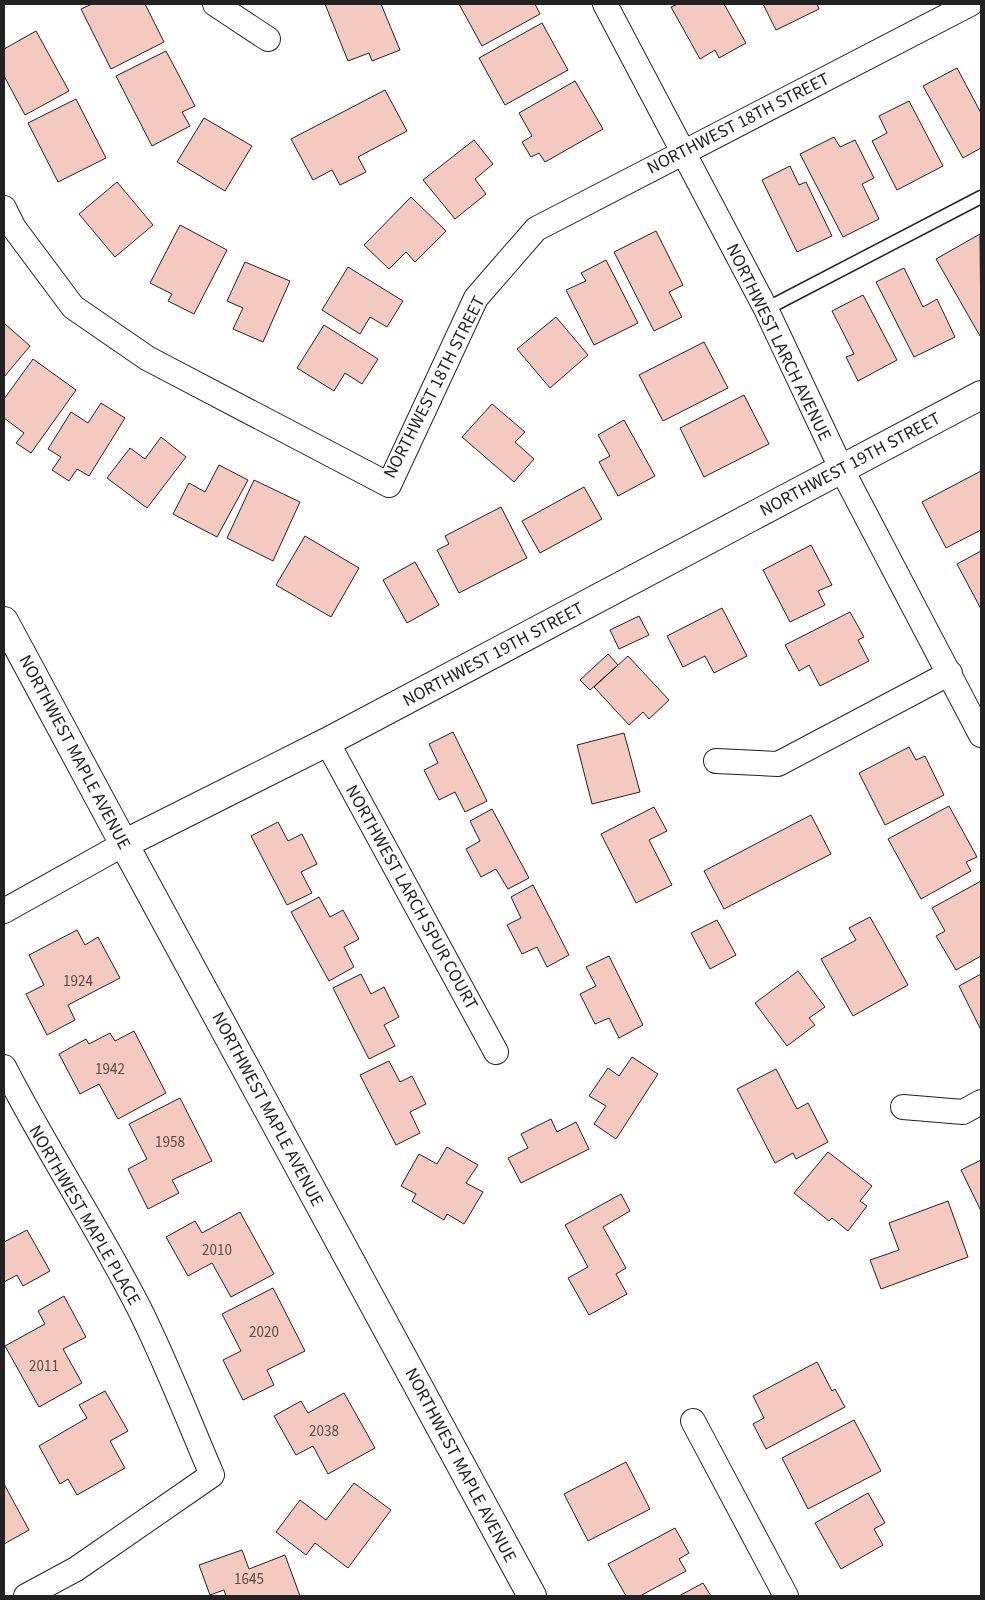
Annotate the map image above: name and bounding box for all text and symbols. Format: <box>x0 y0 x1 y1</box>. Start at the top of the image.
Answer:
street label: NORTHWEST 18TH STREET <box>643 66 834 180</box>
street label: NORTHWEST LARCH AVENUE <box>720 239 837 445</box>
street label: NORTHWEST 18TH STREET <box>378 291 492 483</box>
street label: NORTHWEST 19TH STREET <box>755 406 945 523</box>
street label: NORTHWEST 19TH STREET <box>398 596 588 713</box>
street label: NORTHWEST MAPLE AVENUE <box>13 651 137 854</box>
street label: NORTHWEST LARCH SPUR COURT <box>339 780 484 1015</box>
house number: 1924 <box>63 971 93 992</box>
street label: NORTHWEST MAPLE AVENUE <box>206 1008 330 1211</box>
house number: 1942 <box>95 1059 125 1080</box>
street label: NORTHWEST MAPLE PLACE <box>23 1121 146 1310</box>
house number: 1958 <box>155 1132 185 1153</box>
house number: 2010 <box>202 1240 232 1261</box>
house number: 2020 <box>249 1322 279 1343</box>
house number: 2011 <box>29 1356 59 1377</box>
street label: NORTHWEST MAPLE AVENUE <box>399 1364 523 1567</box>
house number: 2038 <box>309 1421 339 1442</box>
house number: 1645 <box>234 1569 264 1590</box>

